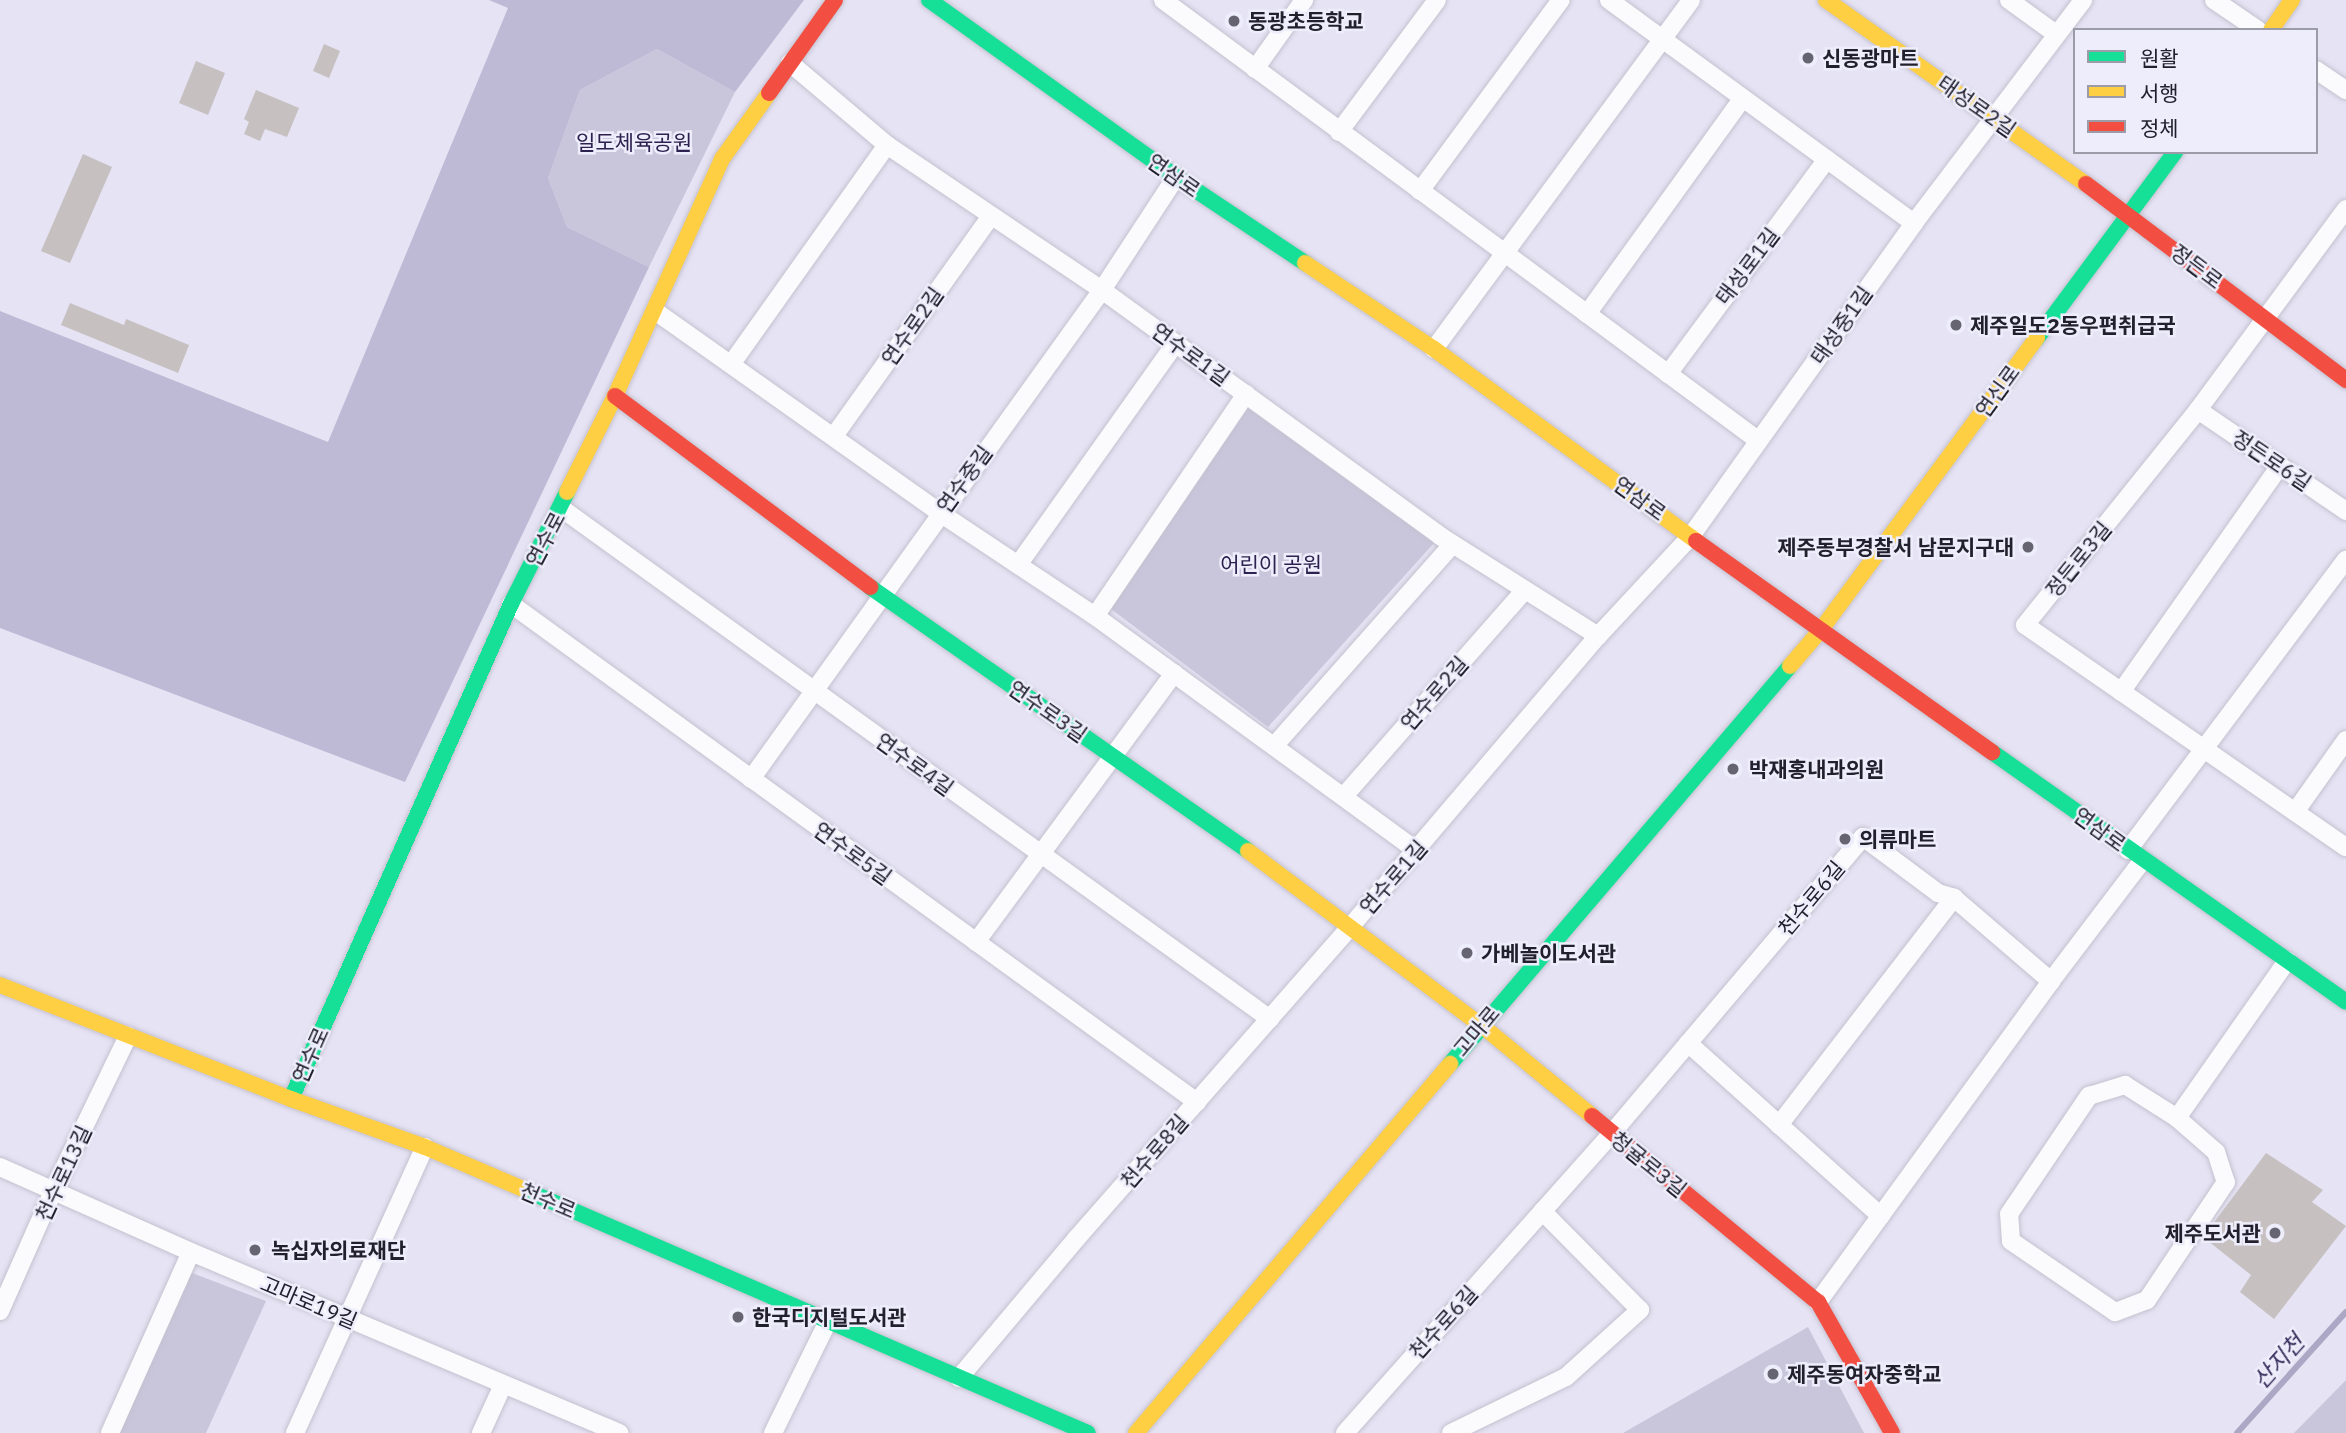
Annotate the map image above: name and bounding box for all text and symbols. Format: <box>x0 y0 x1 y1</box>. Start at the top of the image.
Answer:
place label: 동광초등학교 <box>1248 8 1364 34</box>
marker: 동광초등학교 <box>1226 13 1242 29</box>
legend <box>2073 28 2318 154</box>
text: 원활 <box>2140 44 2179 72</box>
place label: 신동광마트 <box>1822 45 1919 71</box>
marker: 신동광마트 <box>1800 50 1816 66</box>
street label: 태성로2길 <box>1933 70 2021 142</box>
text: 서행 <box>2140 79 2179 107</box>
text: 정체 <box>2140 114 2179 142</box>
park label: 일도체육공원 <box>576 129 692 155</box>
street label: 연삼로 <box>1143 148 1205 202</box>
street label: 태성로1길 <box>1710 223 1784 309</box>
street label: 정든로 <box>2166 238 2228 294</box>
street label: 태성중1길 <box>1805 281 1877 369</box>
street label: 연수로2길 <box>876 282 948 370</box>
place label: 제주일도2동우편취급국 <box>1970 312 2176 338</box>
street label: 연수로1길 <box>1147 317 1235 391</box>
marker: 제주일도2동우편취급국 <box>1948 317 1964 333</box>
street label: 연신로 <box>1970 360 2024 422</box>
street label: 정든로6길 <box>2228 424 2316 496</box>
street label: 연수중길 <box>931 440 997 518</box>
street label: 연삼로 <box>1609 471 1671 525</box>
street label: 연수로 <box>520 507 570 571</box>
street label: 정든로3길 <box>2040 516 2116 602</box>
place label: 제주동부경찰서 남문지구대 <box>1777 534 2014 560</box>
marker: 제주동부경찰서 남문지구대 <box>2020 539 2036 555</box>
park label: 어린이 공원 <box>1220 551 1322 577</box>
street label: 연수로2길 <box>1395 651 1473 735</box>
street label: 연수로3길 <box>1004 675 1092 747</box>
street label: 연수로4길 <box>871 727 959 801</box>
place label: 박재홍내과의원 <box>1749 756 1884 782</box>
marker: 박재홍내과의원 <box>1723 759 1743 779</box>
street label: 연삼로 <box>2069 802 2131 856</box>
street label: 연수로5길 <box>809 816 897 890</box>
place label: 의류마트 <box>1859 826 1936 852</box>
marker: 의류마트 <box>1837 831 1853 847</box>
street label: 연수로1길 <box>1354 835 1432 919</box>
street label: 천수로6길 <box>1772 855 1850 941</box>
place label: 가베놀이도서관 <box>1481 940 1616 966</box>
marker: 가베놀이도서관 <box>1459 945 1475 961</box>
street label: 고마로 <box>1448 1001 1504 1061</box>
street label: 연수로 <box>287 1023 333 1087</box>
street label: 천수로8길 <box>1115 1109 1193 1193</box>
street label: 천수로13길 <box>30 1121 96 1225</box>
street label: 청귤로3길 <box>1606 1126 1692 1202</box>
street label: 천수로 <box>516 1177 580 1223</box>
place label: 제주도서관 <box>2164 1220 2261 1246</box>
marker: 제주도서관 <box>2267 1225 2283 1241</box>
place label: 녹십자의료재단 <box>271 1237 406 1263</box>
marker: 녹십자의료재단 <box>245 1240 265 1260</box>
street label: 고마로19길 <box>257 1270 361 1334</box>
street label: 천수로6길 <box>1404 1280 1482 1364</box>
place label: 한국디지털도서관 <box>752 1304 907 1330</box>
marker: 한국디지털도서관 <box>730 1309 746 1325</box>
water label: 산지천 <box>2247 1328 2309 1394</box>
place label: 제주동여자중학교 <box>1787 1361 1942 1387</box>
marker: 제주동여자중학교 <box>1765 1366 1781 1382</box>

